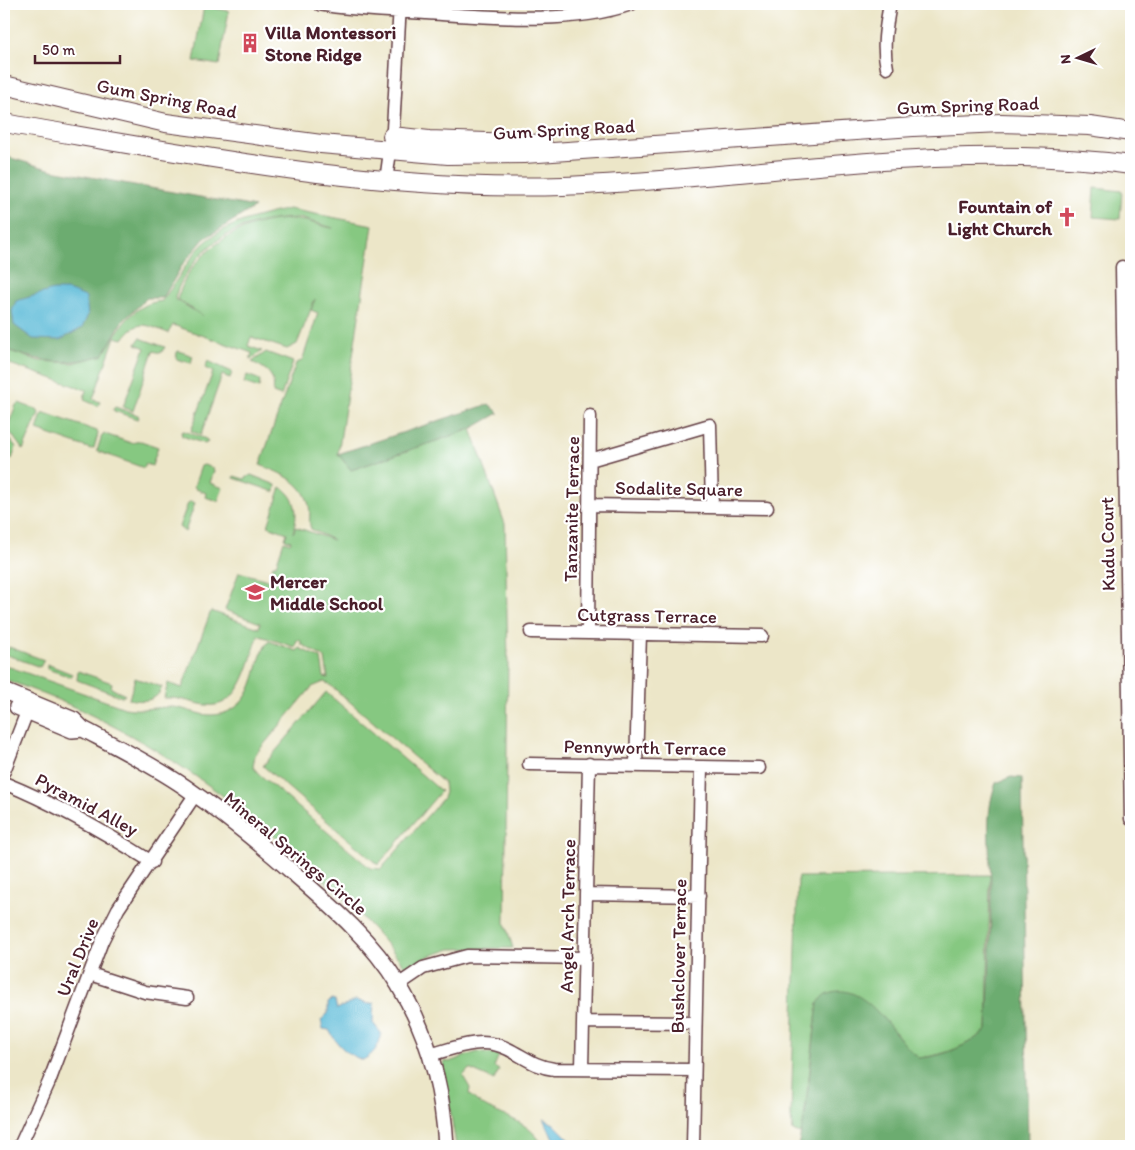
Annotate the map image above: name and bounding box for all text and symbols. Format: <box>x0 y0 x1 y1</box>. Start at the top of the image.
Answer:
place label: Villa Montessori Stone Ridge <box>265 21 396 66</box>
scale bar <box>35 32 120 64</box>
building icon: Villa Montessori Stone Ridge <box>239 32 261 54</box>
north arrow <box>1052 32 1102 82</box>
text: 50 m <box>42 41 75 59</box>
text: N <box>1057 54 1074 65</box>
street label: Gum Spring Road <box>95 74 240 123</box>
street label: Gum Spring Road <box>896 91 1040 119</box>
street label: Gum Spring Road <box>492 114 636 145</box>
place label: Fountain of Light Church <box>947 195 1053 240</box>
church icon: Fountain of Light Church <box>1056 206 1078 228</box>
street label: Tanzanite Terrace <box>559 436 584 582</box>
street label: Sodalite Square <box>615 476 743 501</box>
street label: Kudu Court <box>1095 497 1120 591</box>
place label: Mercer Middle School <box>270 570 384 615</box>
school or university icon: Mercer Middle School <box>244 581 266 603</box>
street label: Cutgrass Terrace <box>577 603 717 628</box>
street label: Pennyworth Terrace <box>563 735 727 760</box>
street label: Pyramid Alley <box>31 768 142 841</box>
street label: Mineral Springs Circle <box>219 787 372 920</box>
street label: Angel Arch Terrace <box>555 839 580 993</box>
street label: Bushclover Terrace <box>666 879 691 1034</box>
street label: Ural Drive <box>51 915 104 1000</box>

